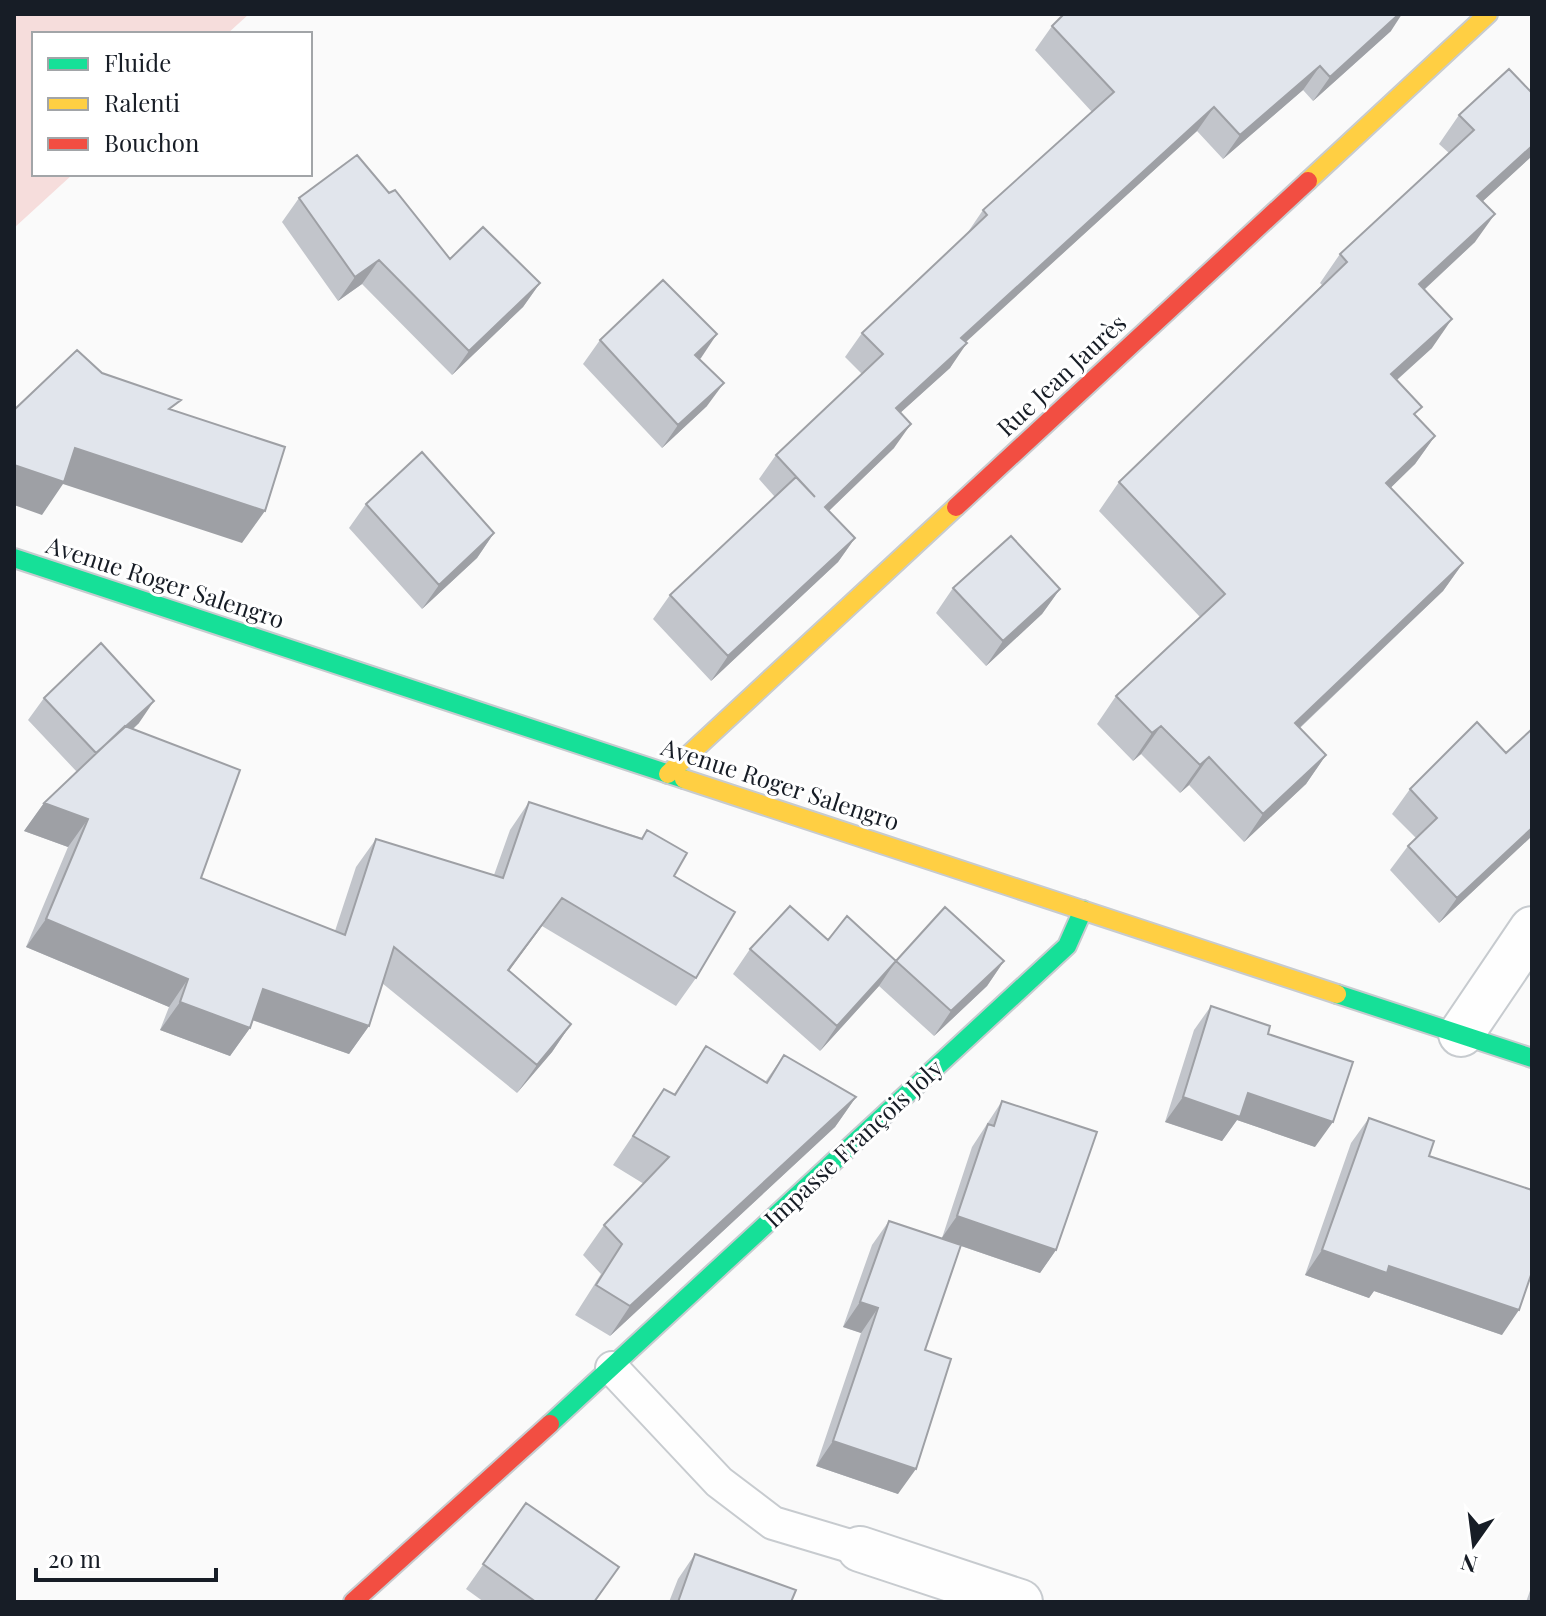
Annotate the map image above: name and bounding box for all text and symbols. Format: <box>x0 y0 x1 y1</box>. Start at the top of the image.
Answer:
legend <box>32 32 312 176</box>
text: Fluide <box>104 46 171 78</box>
text: Ralenti <box>104 86 180 118</box>
text: Bouchon <box>104 126 199 158</box>
street label: Rue Jean Jaurès <box>989 306 1132 443</box>
street label: Avenue Roger Salengro <box>42 527 289 635</box>
street label: Avenue Roger Salengro <box>657 729 904 837</box>
street label: Impasse François Joly <box>756 1051 949 1234</box>
north arrow <box>1434 1504 1514 1584</box>
scale bar <box>36 1532 216 1582</box>
text: 20 m <box>48 1542 101 1574</box>
text: N <box>1457 1548 1480 1581</box>

